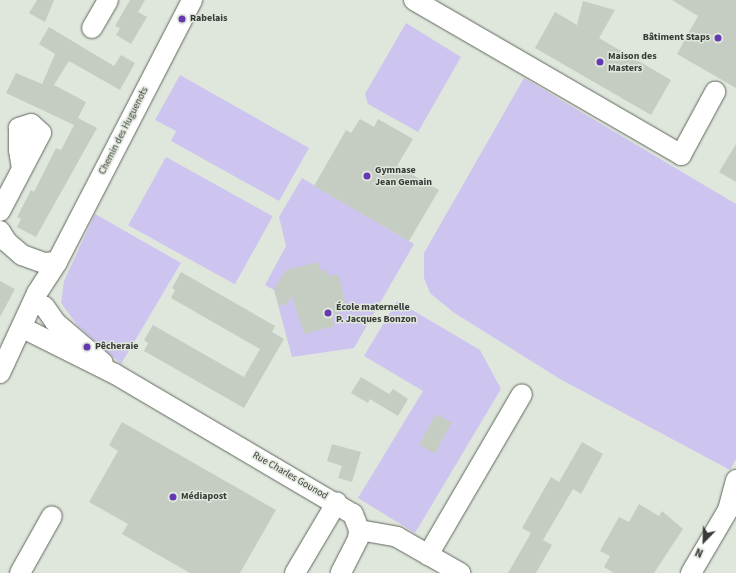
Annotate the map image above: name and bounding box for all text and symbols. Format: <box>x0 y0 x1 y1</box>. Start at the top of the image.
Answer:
place label: Rabelais <box>190 13 228 25</box>
marker: Rabelais <box>177 14 187 24</box>
place label: Bâtiment Staps <box>643 32 710 44</box>
marker: Bâtiment Staps <box>713 33 723 43</box>
place label: Maison des Masters <box>608 50 657 74</box>
marker: Maison des Masters <box>595 57 605 67</box>
street label: Chemin des Huguenots <box>97 85 151 177</box>
place label: Gymnase Jean Gemain <box>375 164 432 188</box>
marker: Gymnase Jean Gemain <box>362 171 372 181</box>
place label: École maternelle P. Jacques Bonzon <box>336 301 417 324</box>
marker: École maternelle P. Jacques Bonzon <box>323 308 333 318</box>
place label: Pêcheraie <box>95 341 138 353</box>
marker: Pêcheraie <box>82 342 92 352</box>
street label: Rue Charles Gounod <box>250 450 330 502</box>
place label: Médiapost <box>181 491 227 503</box>
marker: Médiapost <box>168 492 178 502</box>
north arrow <box>684 521 724 561</box>
text: N <box>693 544 705 561</box>

